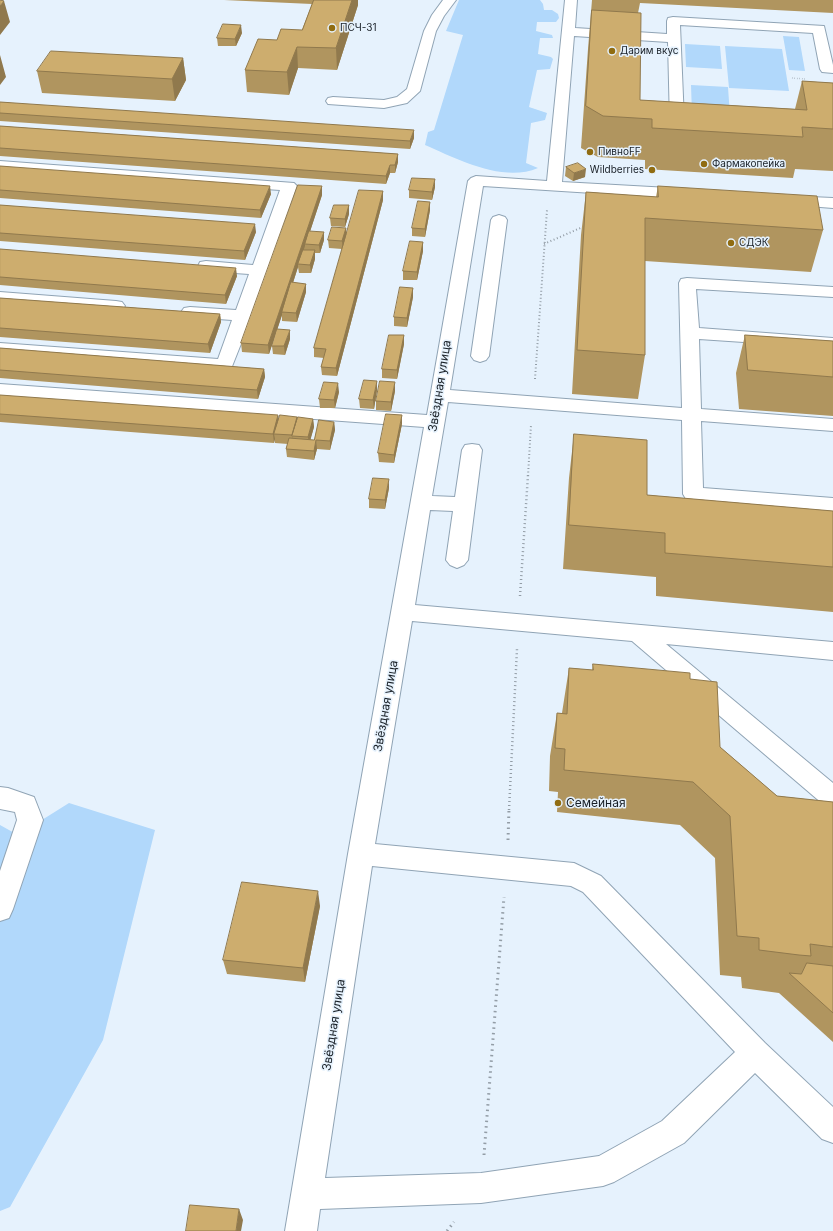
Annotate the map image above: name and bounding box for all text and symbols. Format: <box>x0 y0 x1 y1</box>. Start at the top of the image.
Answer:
place label: ПСЧ-31 <box>340 22 376 34</box>
marker: ПСЧ-31 <box>327 23 337 33</box>
place label: Дарим вкус <box>620 45 679 57</box>
marker: Дарим вкус <box>607 46 617 56</box>
place label: ПивноFF <box>598 146 641 158</box>
marker: ПивноFF <box>585 147 595 157</box>
place label: Фармакопейка <box>712 158 785 170</box>
marker: Фармакопейка <box>699 159 709 169</box>
place label: Wildberries <box>590 164 644 176</box>
marker: Wildberries <box>647 165 657 175</box>
place label: СДЭК <box>739 237 769 249</box>
marker: СДЭК <box>726 238 736 248</box>
street label: Звёздная улица <box>426 339 454 433</box>
street label: Звёздная улица <box>371 659 401 753</box>
place label: Семейная <box>566 796 626 810</box>
marker: Семейная <box>553 798 563 808</box>
street label: Звёздная улица <box>320 978 348 1072</box>

